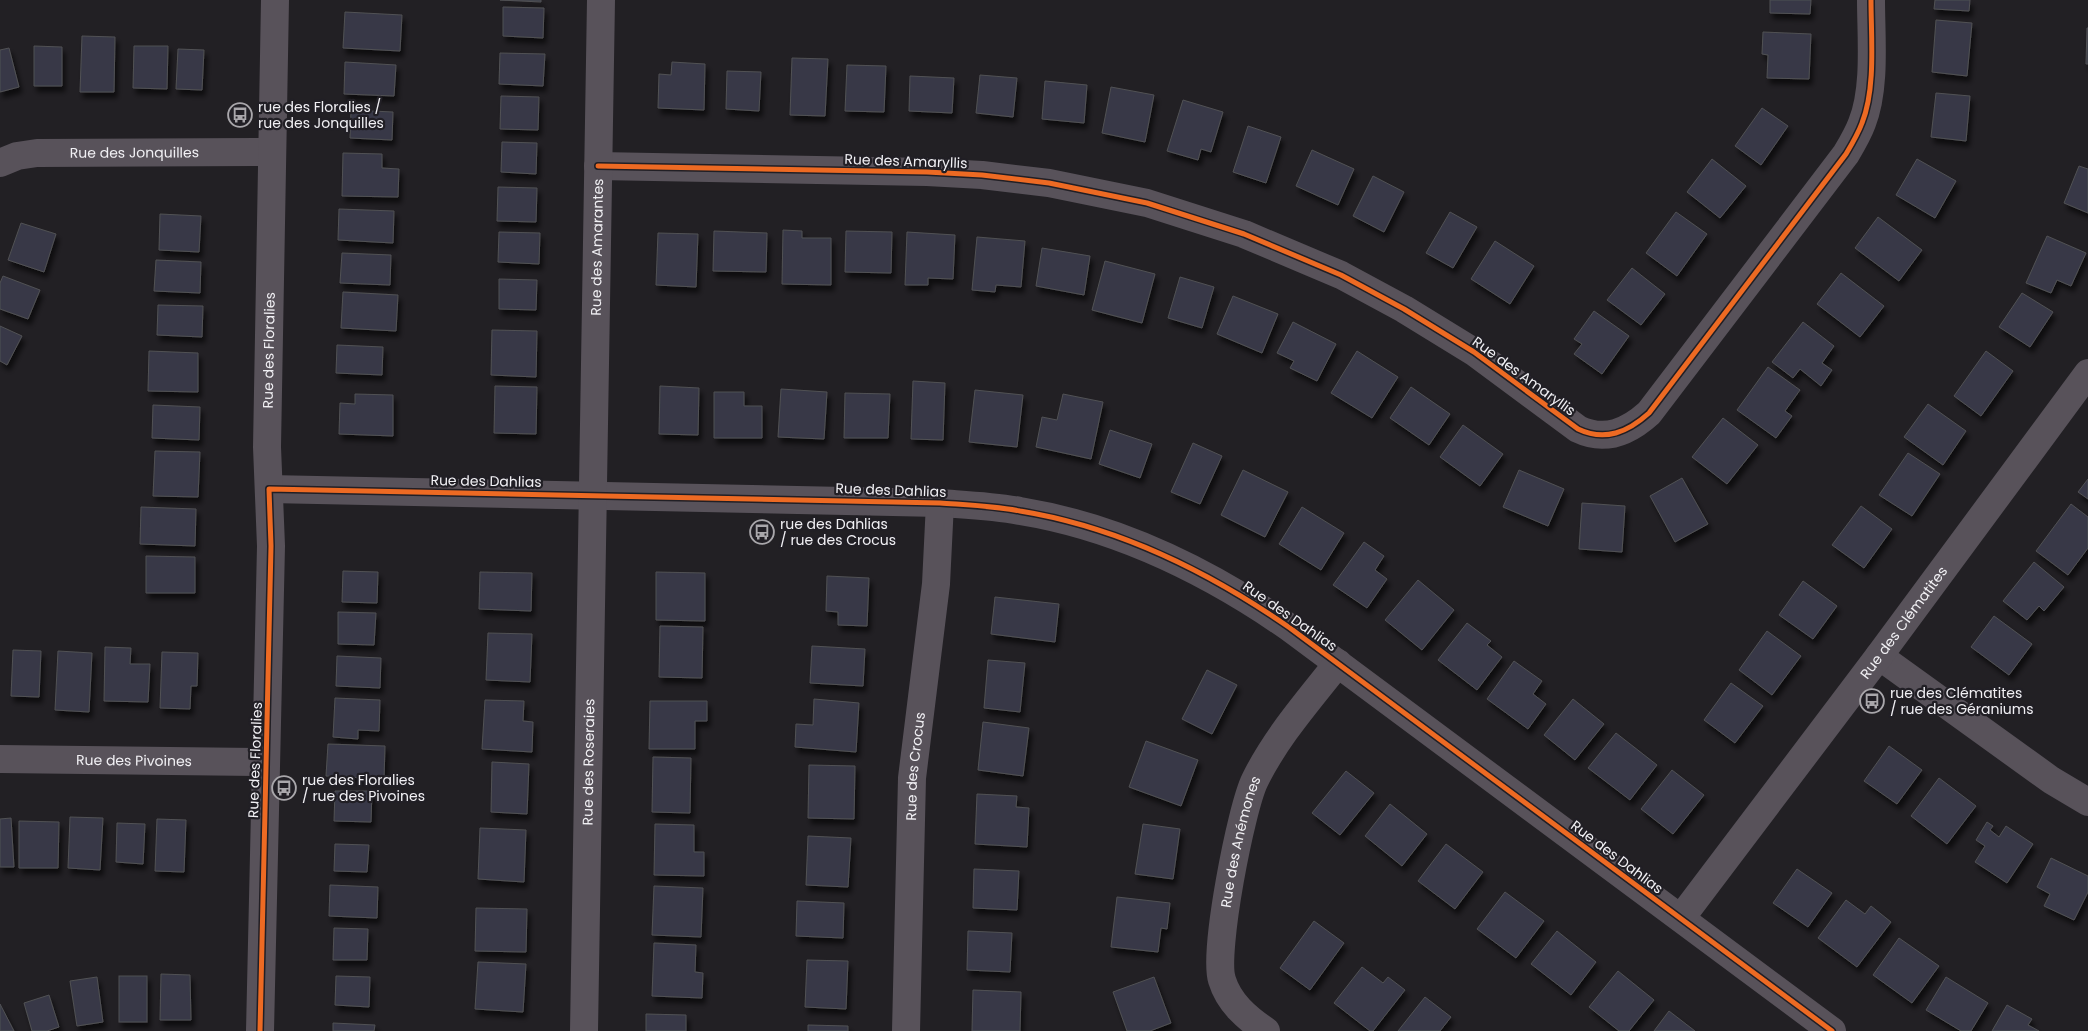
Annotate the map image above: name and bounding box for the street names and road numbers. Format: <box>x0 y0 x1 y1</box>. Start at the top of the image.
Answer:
street label: Rue des Jonquilles <box>70 142 199 163</box>
street label: Rue des Amaryllis <box>844 149 968 173</box>
street label: Rue des Amarantes <box>586 178 608 316</box>
street label: Rue des Floralies <box>258 292 280 409</box>
street label: Rue des Amaryllis <box>1468 332 1580 420</box>
street label: Rue des Dahlias <box>430 470 542 492</box>
street label: Rue des Dahlias <box>835 478 947 502</box>
street label: Rue des Clématites <box>1855 562 1952 683</box>
street label: Rue des Dahlias <box>1239 576 1341 656</box>
street label: Rue des Roseraies <box>577 698 599 826</box>
street label: Rue des Floralies <box>243 702 267 818</box>
street label: Rue des Crocus <box>901 711 930 821</box>
street label: Rue des Pivoines <box>76 750 192 771</box>
street label: Rue des Anémones <box>1216 772 1266 909</box>
street label: Rue des Dahlias <box>1567 816 1667 898</box>

